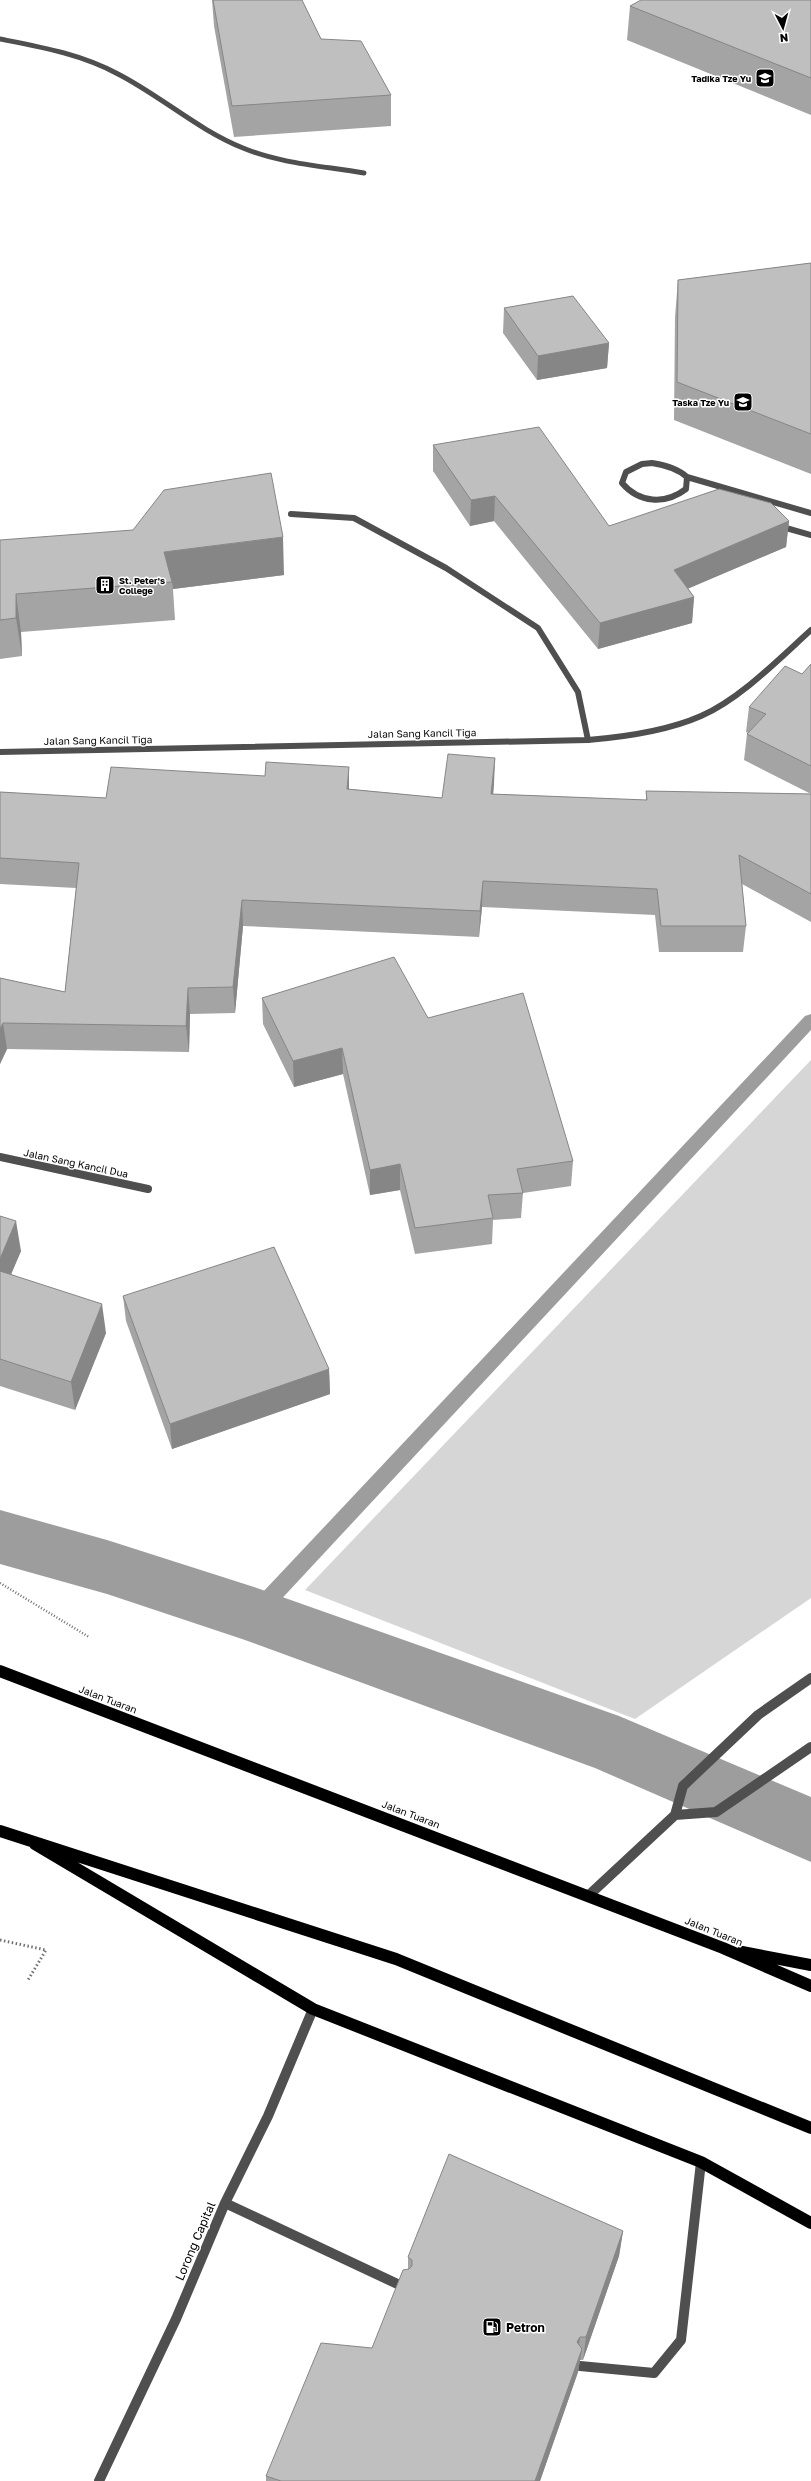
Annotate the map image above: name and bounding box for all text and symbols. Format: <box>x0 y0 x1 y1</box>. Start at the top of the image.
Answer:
north arrow <box>763 8 803 48</box>
text: N <box>779 32 789 45</box>
school or university icon: Tadika Tze Yu <box>754 67 776 89</box>
place label: Tadika Tze Yu <box>691 73 751 84</box>
school or university icon: Taska Tze Yu <box>732 391 754 413</box>
place label: Taska Tze Yu <box>672 397 729 408</box>
building icon: St. Peter's College <box>94 574 116 596</box>
place label: St. Peter's College <box>119 575 165 596</box>
street label: Jalan Sang Kancil Tiga <box>368 726 476 740</box>
street label: Jalan Sang Kancil Tiga <box>44 733 152 747</box>
street label: Jalan Sang Kancil Dua <box>23 1146 129 1180</box>
street label: Jalan Tuaran <box>77 1682 139 1716</box>
street label: Jalan Tuaran <box>380 1797 442 1831</box>
street label: Jalan Tuaran <box>683 1914 745 1948</box>
street label: Lorong Capital <box>172 2199 218 2283</box>
fuel station icon: Petron <box>481 2316 503 2338</box>
place label: Petron <box>506 2320 545 2335</box>

